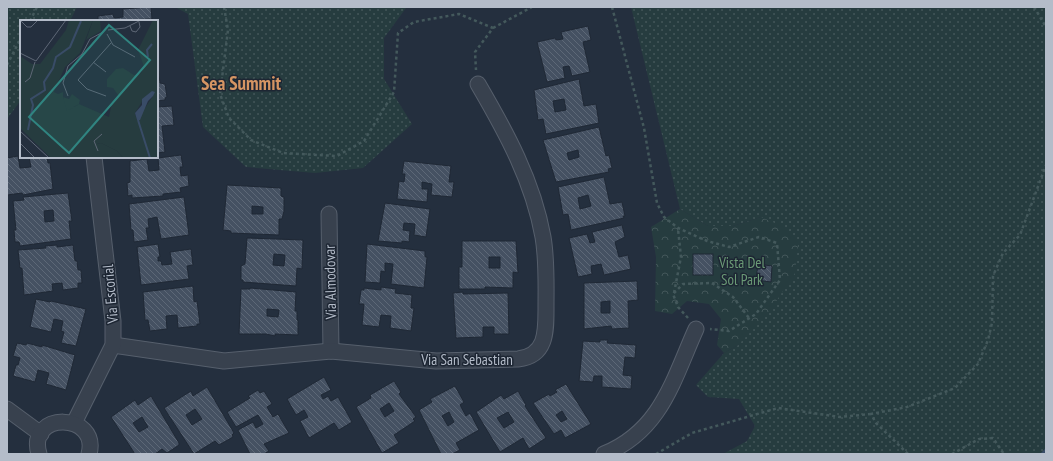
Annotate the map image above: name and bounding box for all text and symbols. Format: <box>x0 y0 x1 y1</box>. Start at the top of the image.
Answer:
inset map <box>20 20 158 158</box>
district label: Sea Summit <box>201 71 281 95</box>
street label: Via Almodovar <box>320 244 340 320</box>
park label: Vista Del Sol Park <box>718 253 766 289</box>
street label: Via Escorial <box>98 263 122 325</box>
street label: Via San Sebastian <box>420 350 513 369</box>

